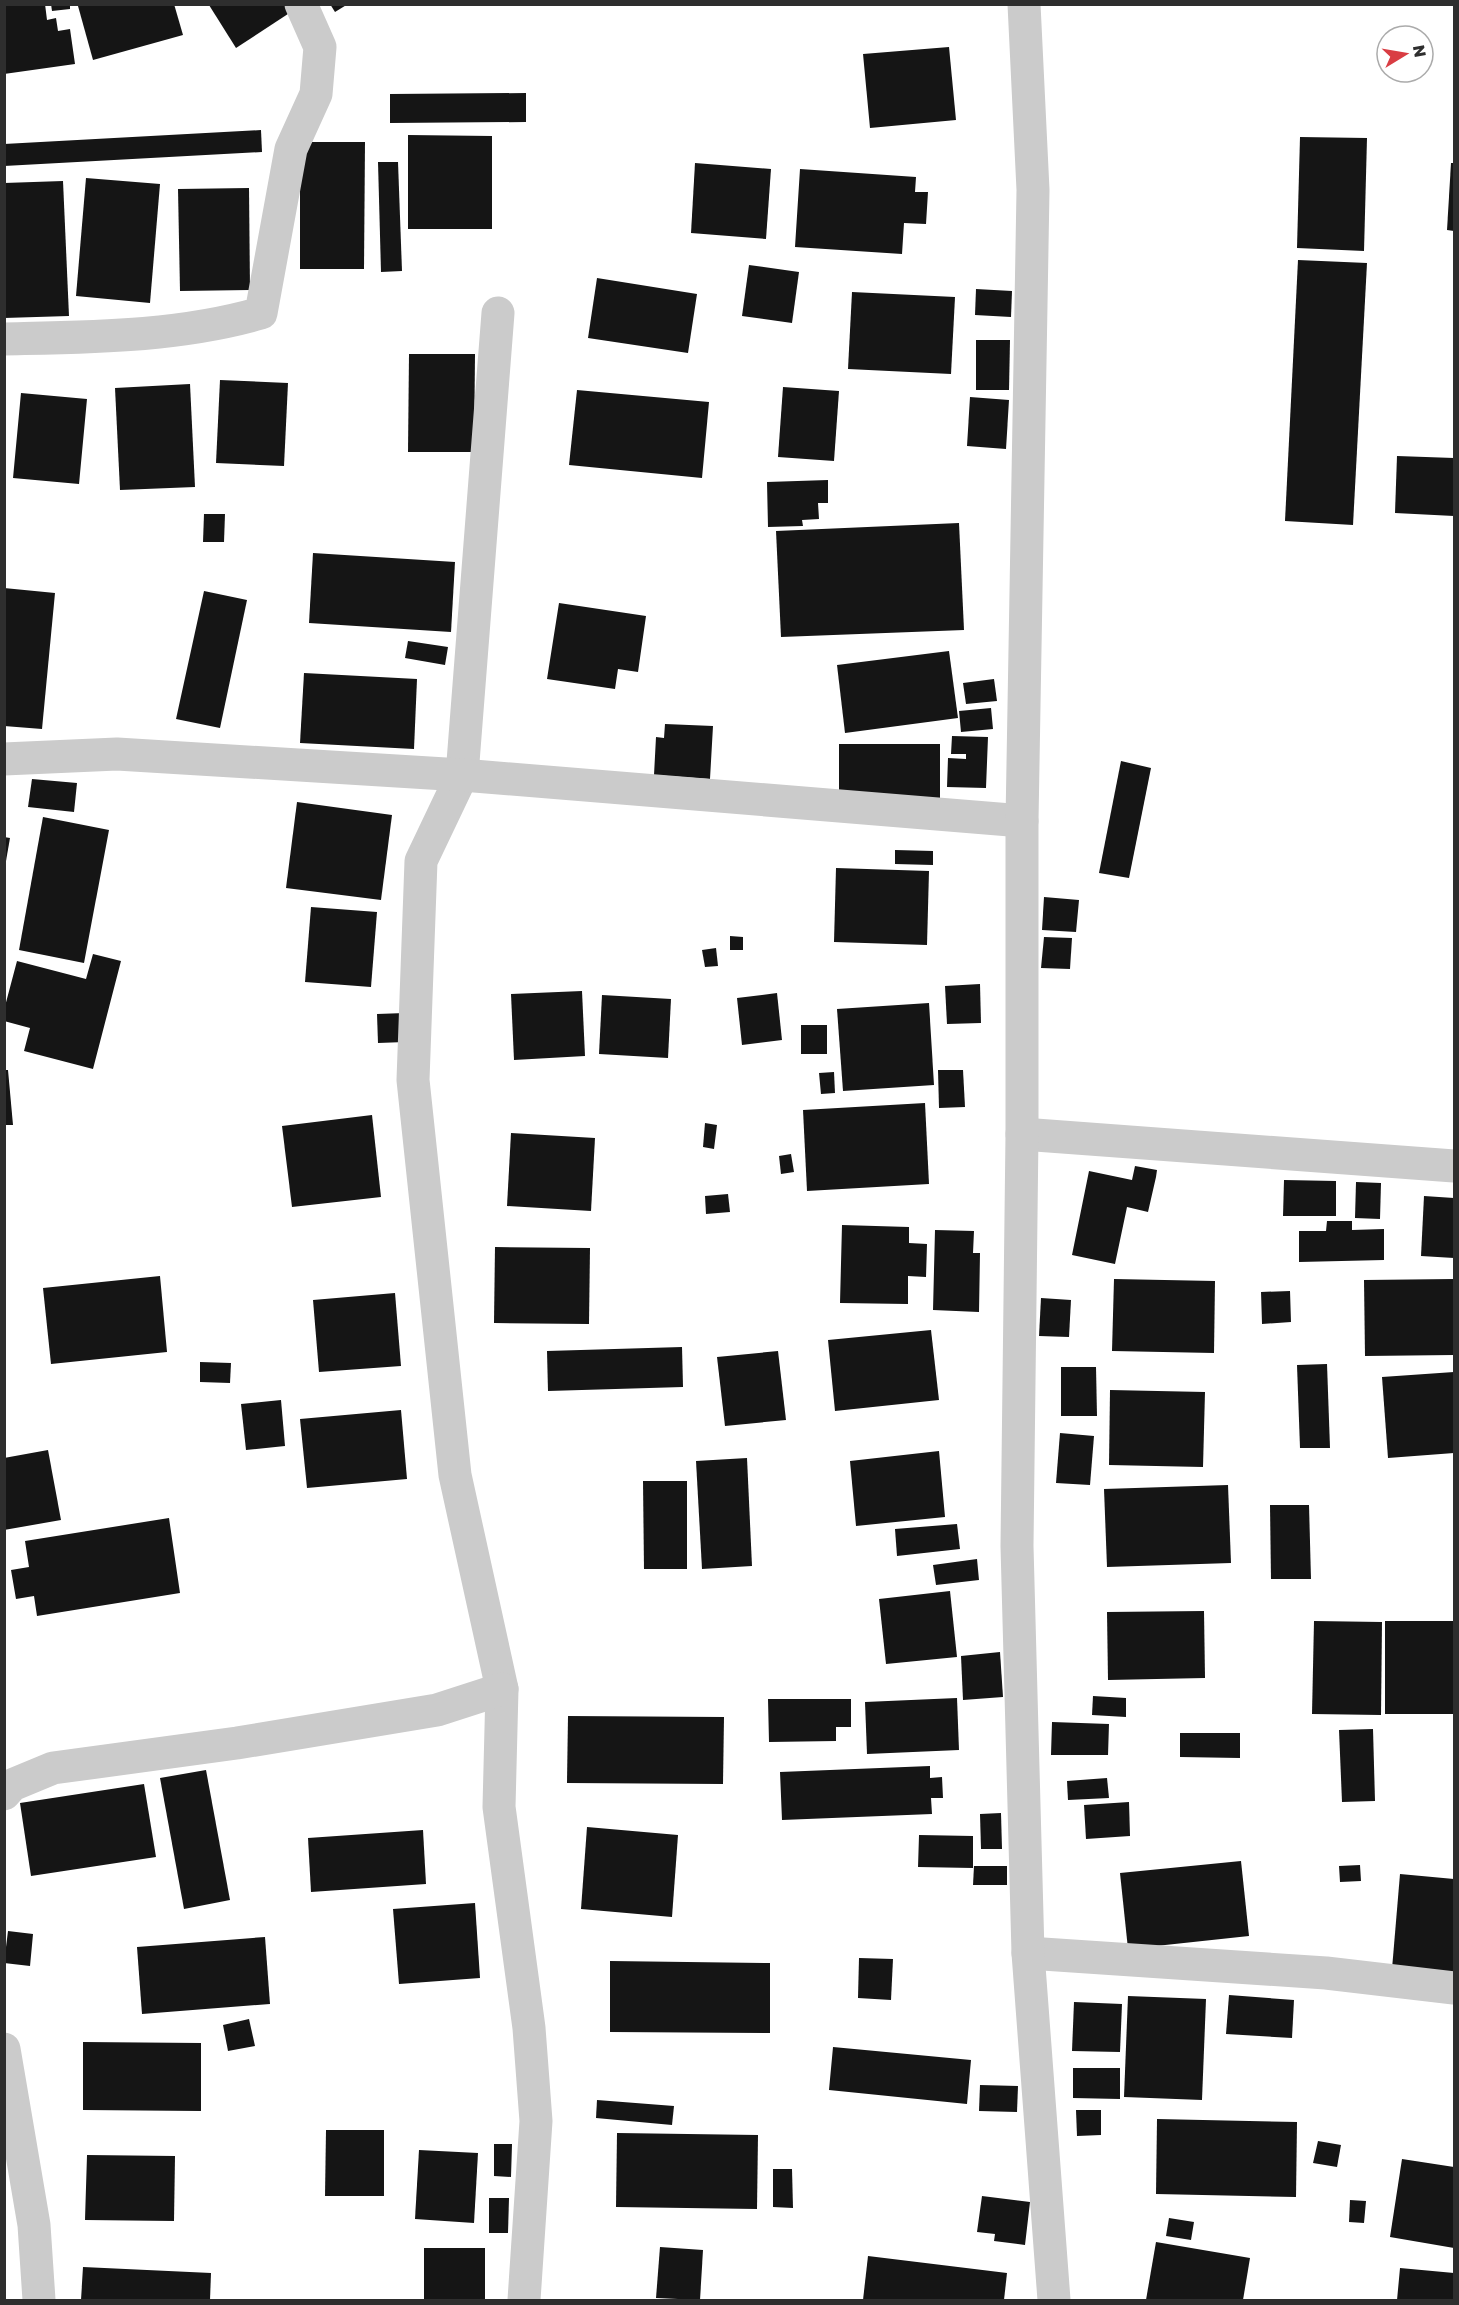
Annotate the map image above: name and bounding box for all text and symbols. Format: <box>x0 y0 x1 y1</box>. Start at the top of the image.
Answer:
north arrow <box>1375 24 1435 84</box>
text: N <box>1409 43 1431 59</box>

